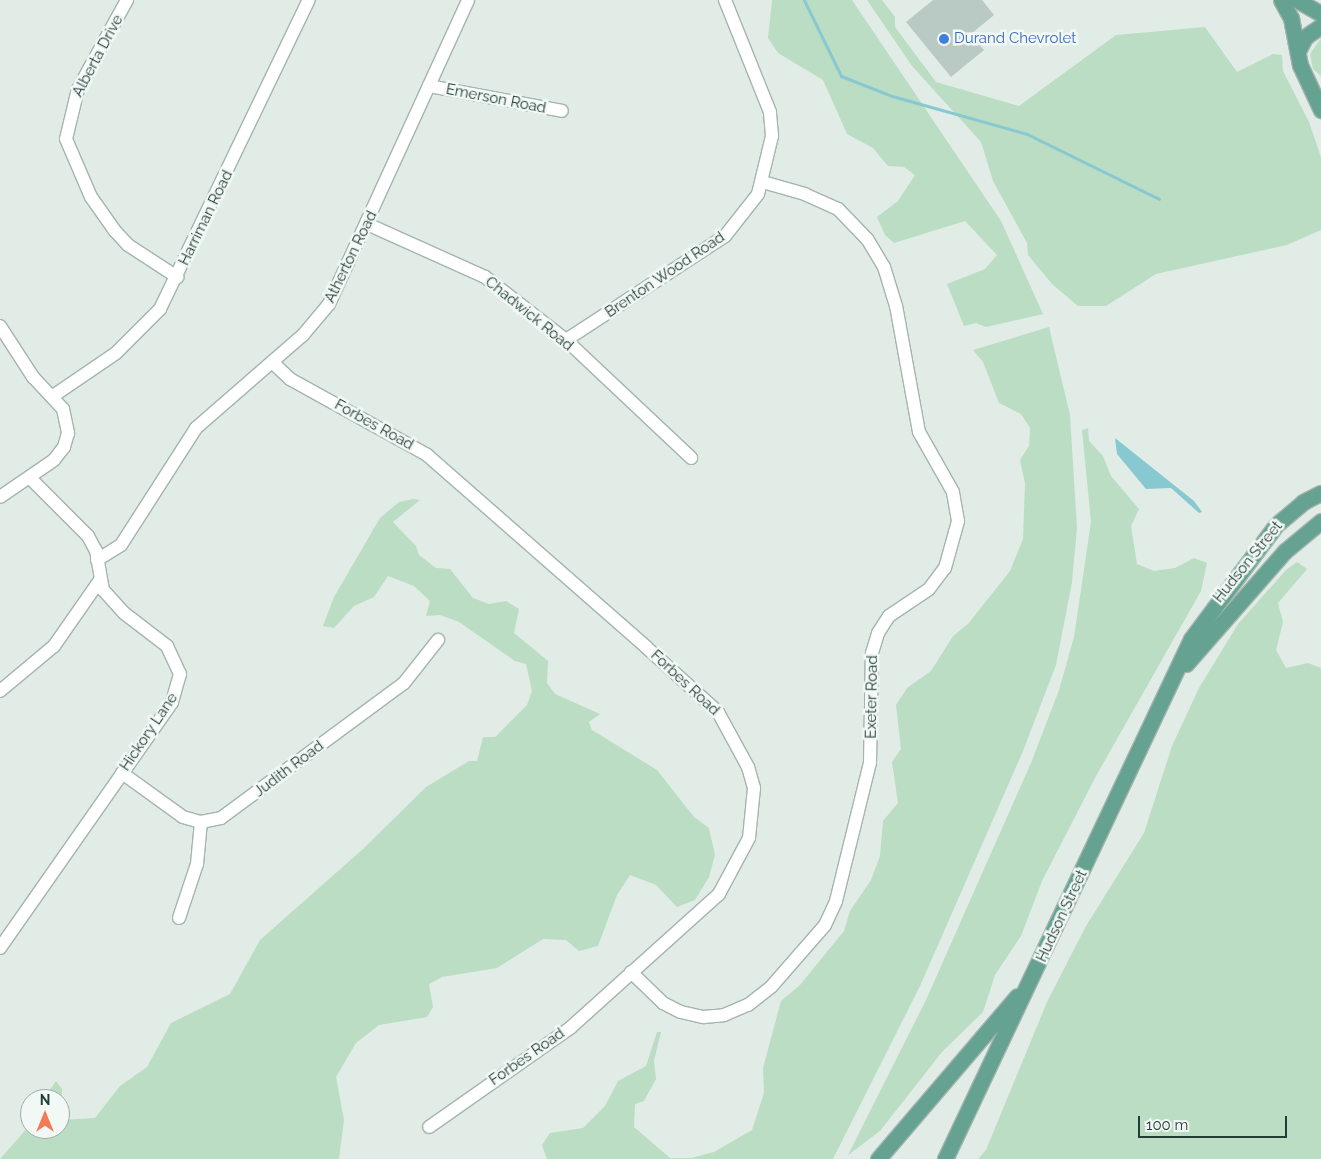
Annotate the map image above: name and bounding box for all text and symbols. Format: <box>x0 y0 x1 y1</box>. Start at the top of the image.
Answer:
street label: Alberta Drive <box>69 12 127 100</box>
place label: Durand Chevrolet <box>954 30 1076 48</box>
marker: Durand Chevrolet <box>938 33 950 45</box>
street label: Emerson Road <box>444 80 548 118</box>
street label: Harriman Road <box>175 168 237 268</box>
street label: Atherton Road <box>321 208 381 306</box>
street label: Brenton Wood Road <box>602 228 728 322</box>
street label: Chadwick Road <box>481 273 577 355</box>
street label: Forbes Road <box>331 396 417 454</box>
street label: Hudson Street <box>1210 518 1286 606</box>
street label: Forbes Road <box>647 647 723 719</box>
street label: Exeter Road <box>862 655 882 739</box>
street label: Hickory Lane <box>116 689 182 775</box>
street label: Judith Road <box>251 737 327 801</box>
street label: Hudson Street <box>1033 867 1091 965</box>
street label: Forbes Road <box>486 1024 568 1090</box>
north arrow <box>20 1089 70 1139</box>
text: N <box>40 1092 50 1108</box>
scale bar <box>1141 1106 1290 1138</box>
text: 100 m <box>1146 1116 1188 1134</box>

